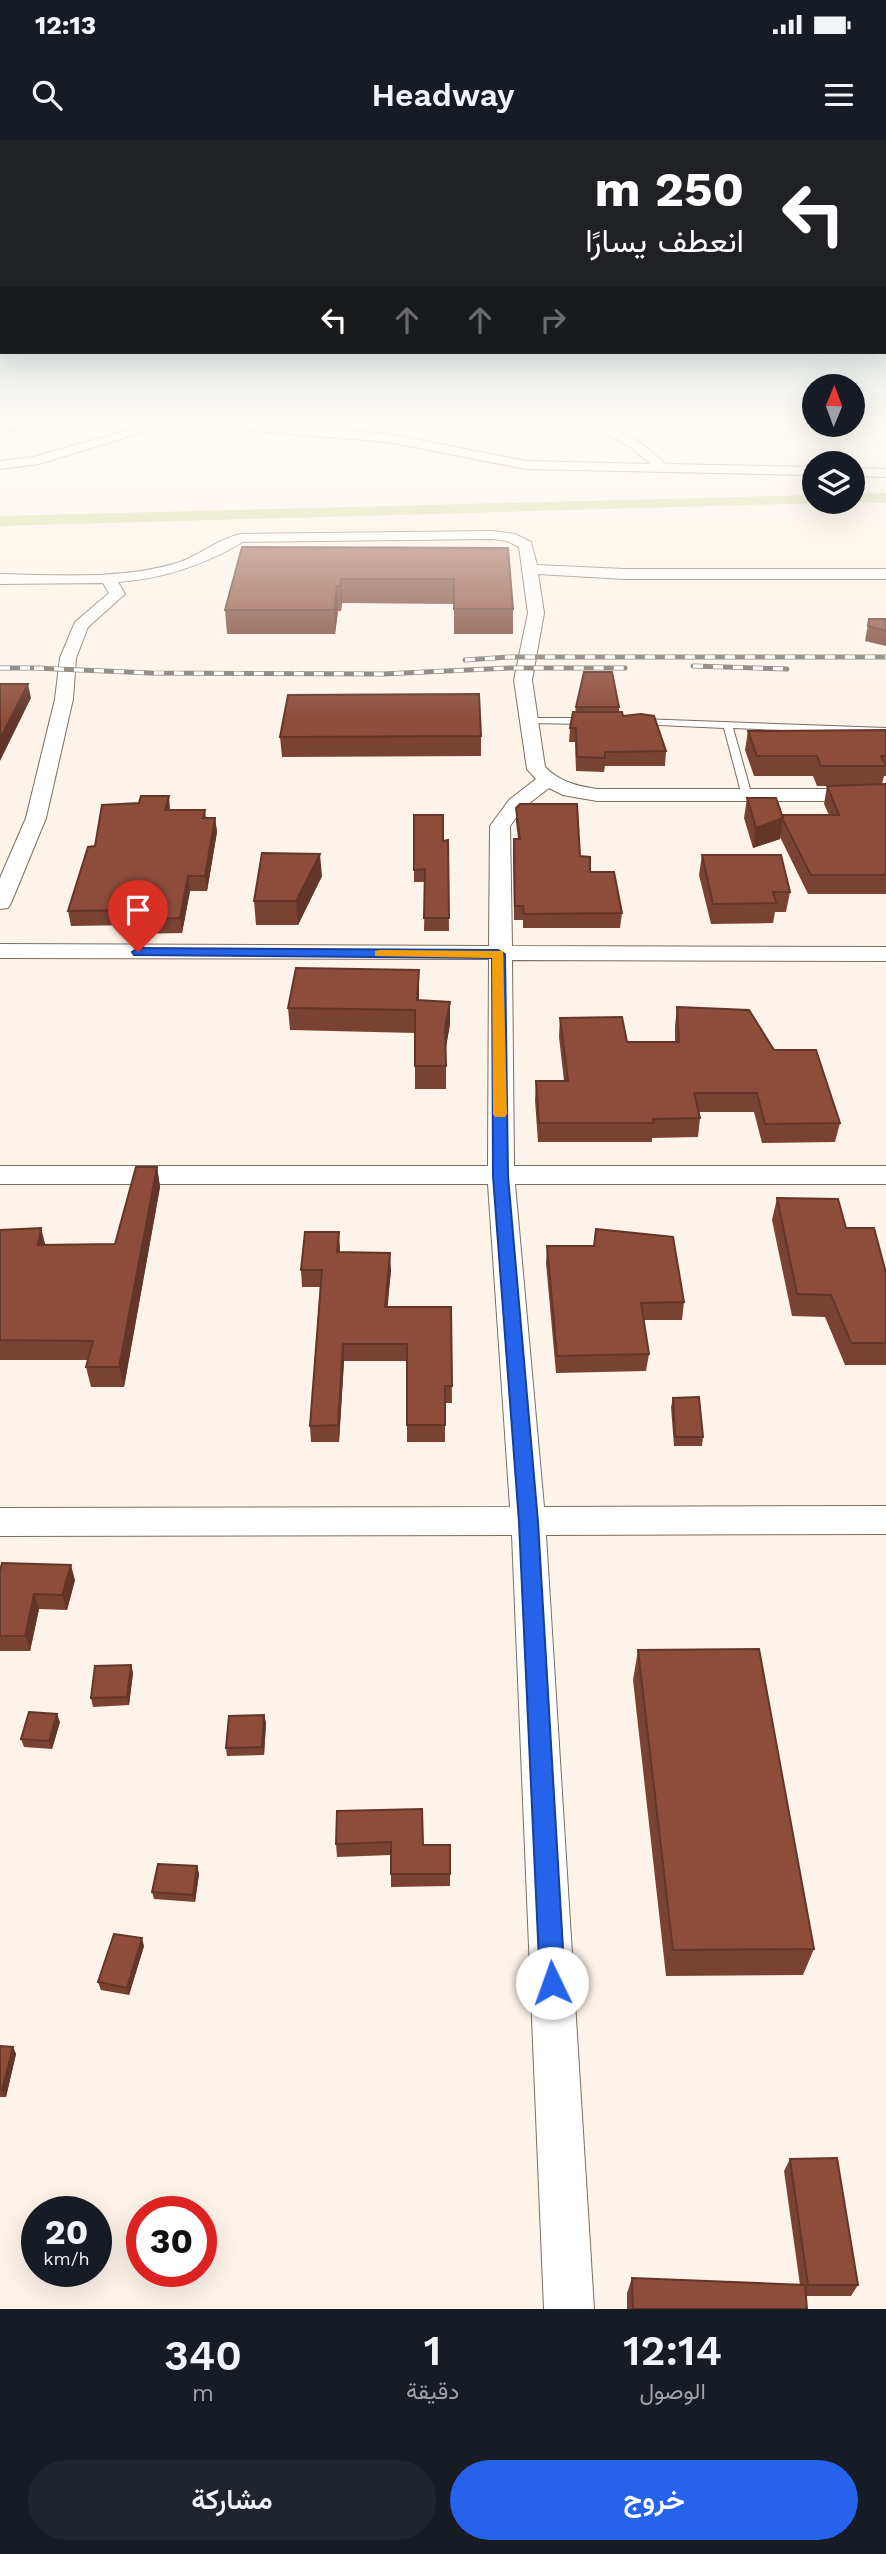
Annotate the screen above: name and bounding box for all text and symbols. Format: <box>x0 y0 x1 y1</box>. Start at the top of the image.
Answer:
text: 12:13 <box>35 10 96 40</box>
icon: search <box>28 76 66 114</box>
text: Headway <box>372 76 515 114</box>
icon: menu <box>820 76 858 114</box>
text: 250 m <box>595 160 744 218</box>
icon: left <box>768 168 859 259</box>
text: انعطف يسارًا <box>585 222 744 260</box>
icon: left <box>315 301 353 339</box>
icon: ahead <box>388 301 426 339</box>
icon: ahead <box>461 301 499 339</box>
icon: right <box>534 301 572 339</box>
north arrow <box>802 374 864 438</box>
map controls <box>802 374 865 514</box>
button: layers <box>802 451 865 514</box>
pin <box>108 880 168 952</box>
icon: arrive <box>119 891 157 929</box>
position arrow <box>515 1946 589 2020</box>
speed limit sign: 30 <box>126 2196 217 2287</box>
text: 20 <box>45 2211 88 2253</box>
text: km/h <box>43 2248 90 2269</box>
text: 1 <box>424 2326 441 2375</box>
text: 12:14 <box>623 2326 722 2375</box>
text: 340 <box>164 2331 242 2380</box>
text: دقيقة <box>406 2378 459 2405</box>
text: الوصول <box>639 2378 706 2405</box>
text: m <box>192 2380 214 2407</box>
button: مشاركة <box>28 2460 436 2540</box>
button: خروج <box>450 2460 858 2540</box>

